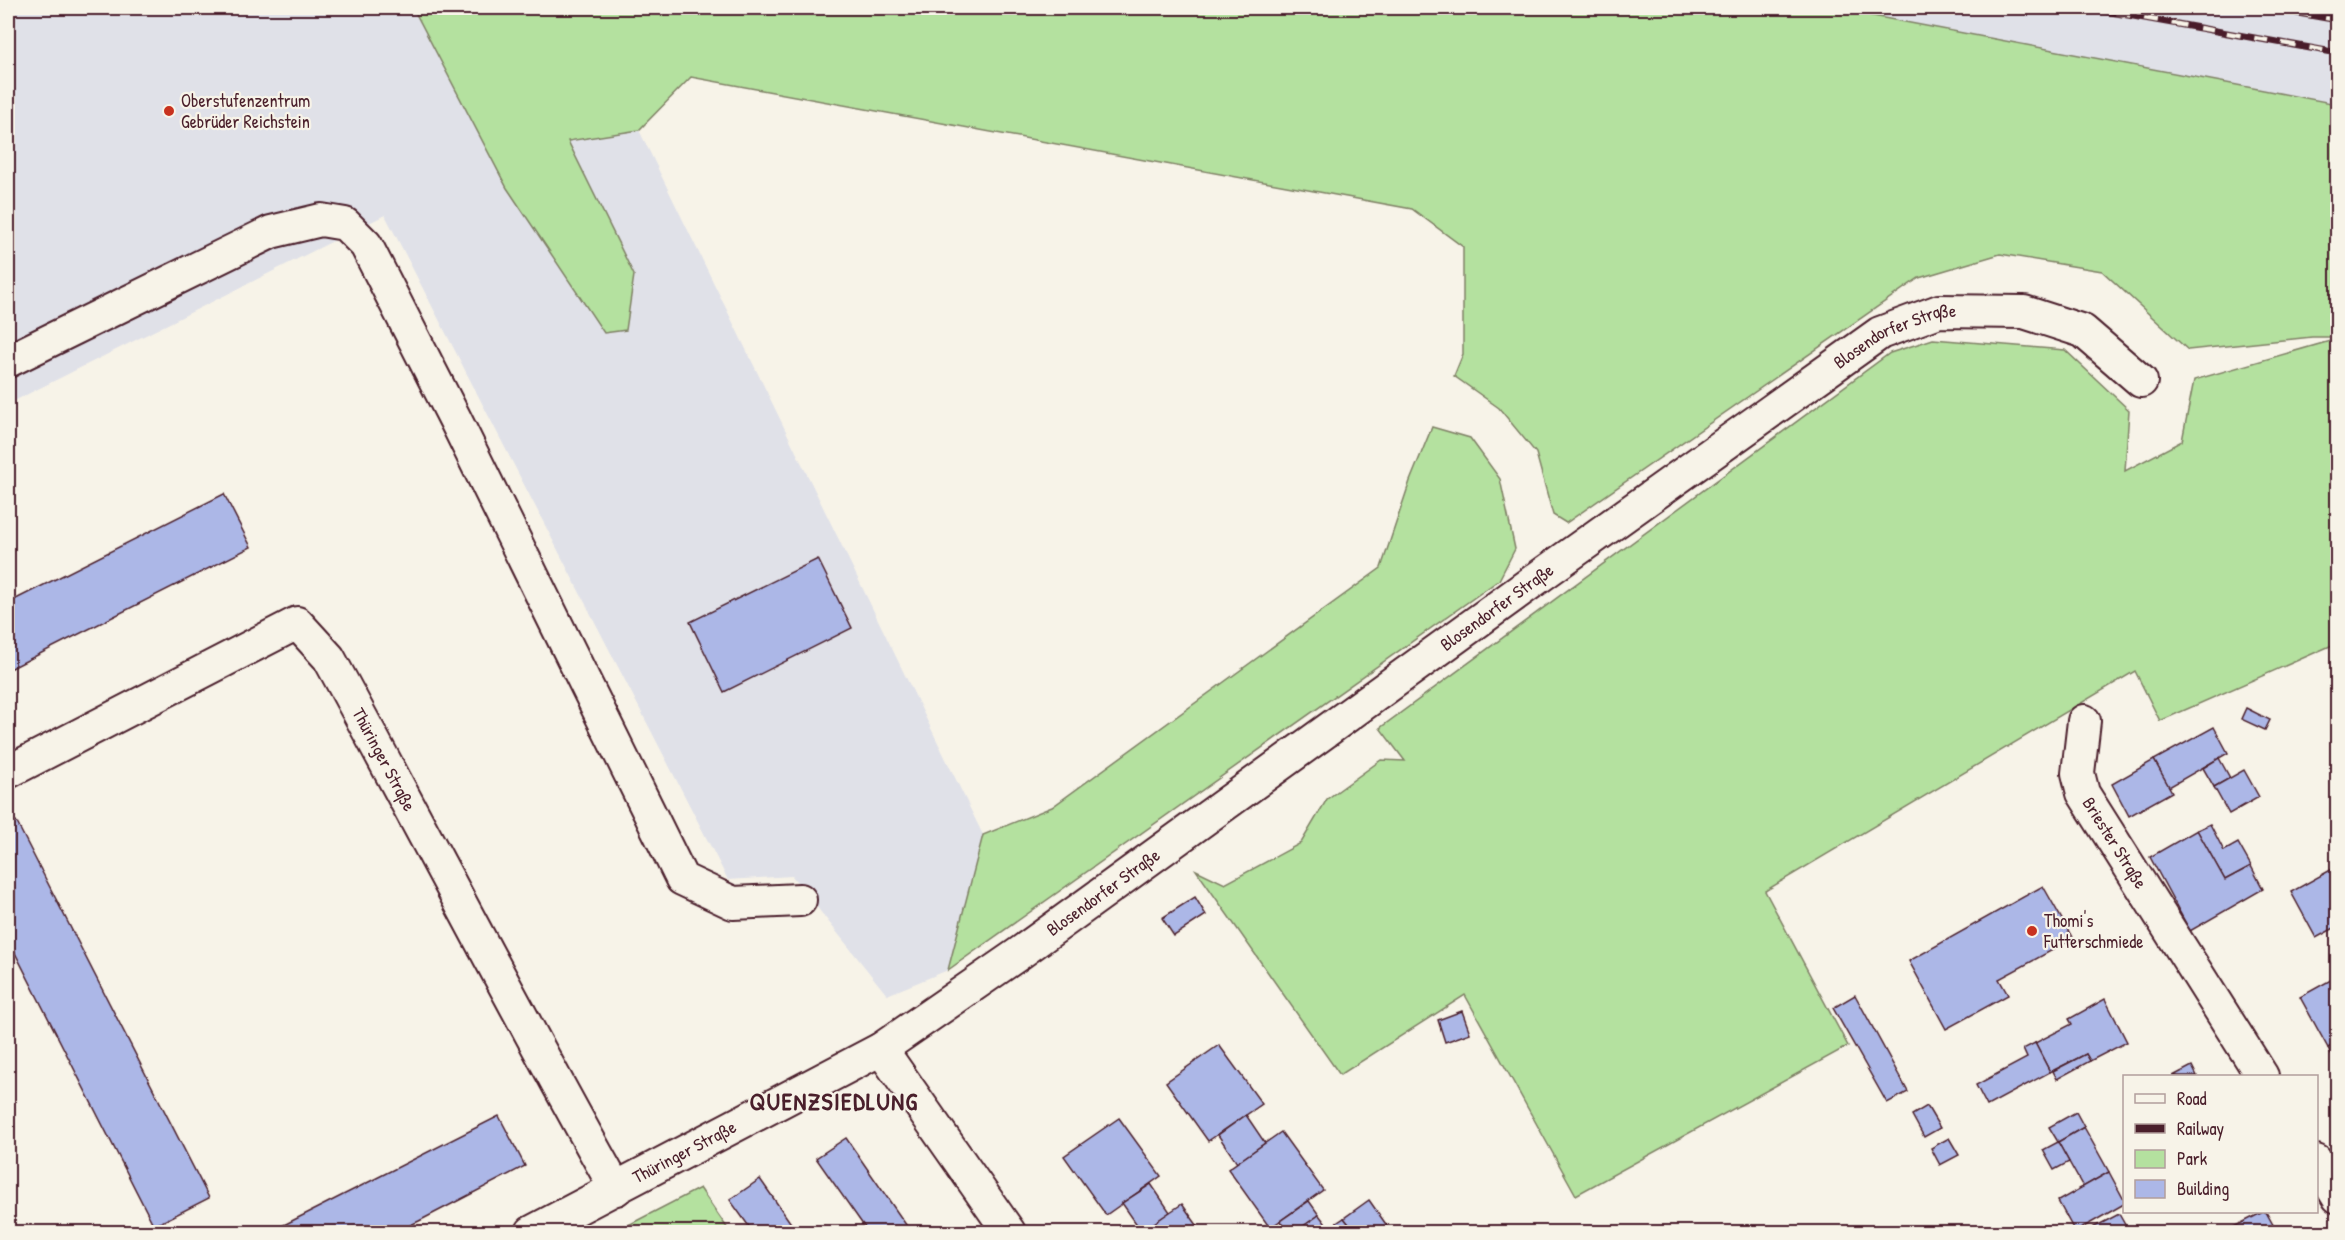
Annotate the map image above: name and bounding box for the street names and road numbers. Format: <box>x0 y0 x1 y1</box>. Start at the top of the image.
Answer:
street label: Blosendorfer Straße <box>1828 298 1956 374</box>
street label: Blosendorfer Straße <box>1435 557 1558 657</box>
street label: Thüringer Straße <box>346 703 422 815</box>
street label: Briester Straße <box>2077 792 2153 893</box>
street label: Blosendorfer Straße <box>1041 842 1165 942</box>
street label: Thüringer Straße <box>628 1114 740 1189</box>

